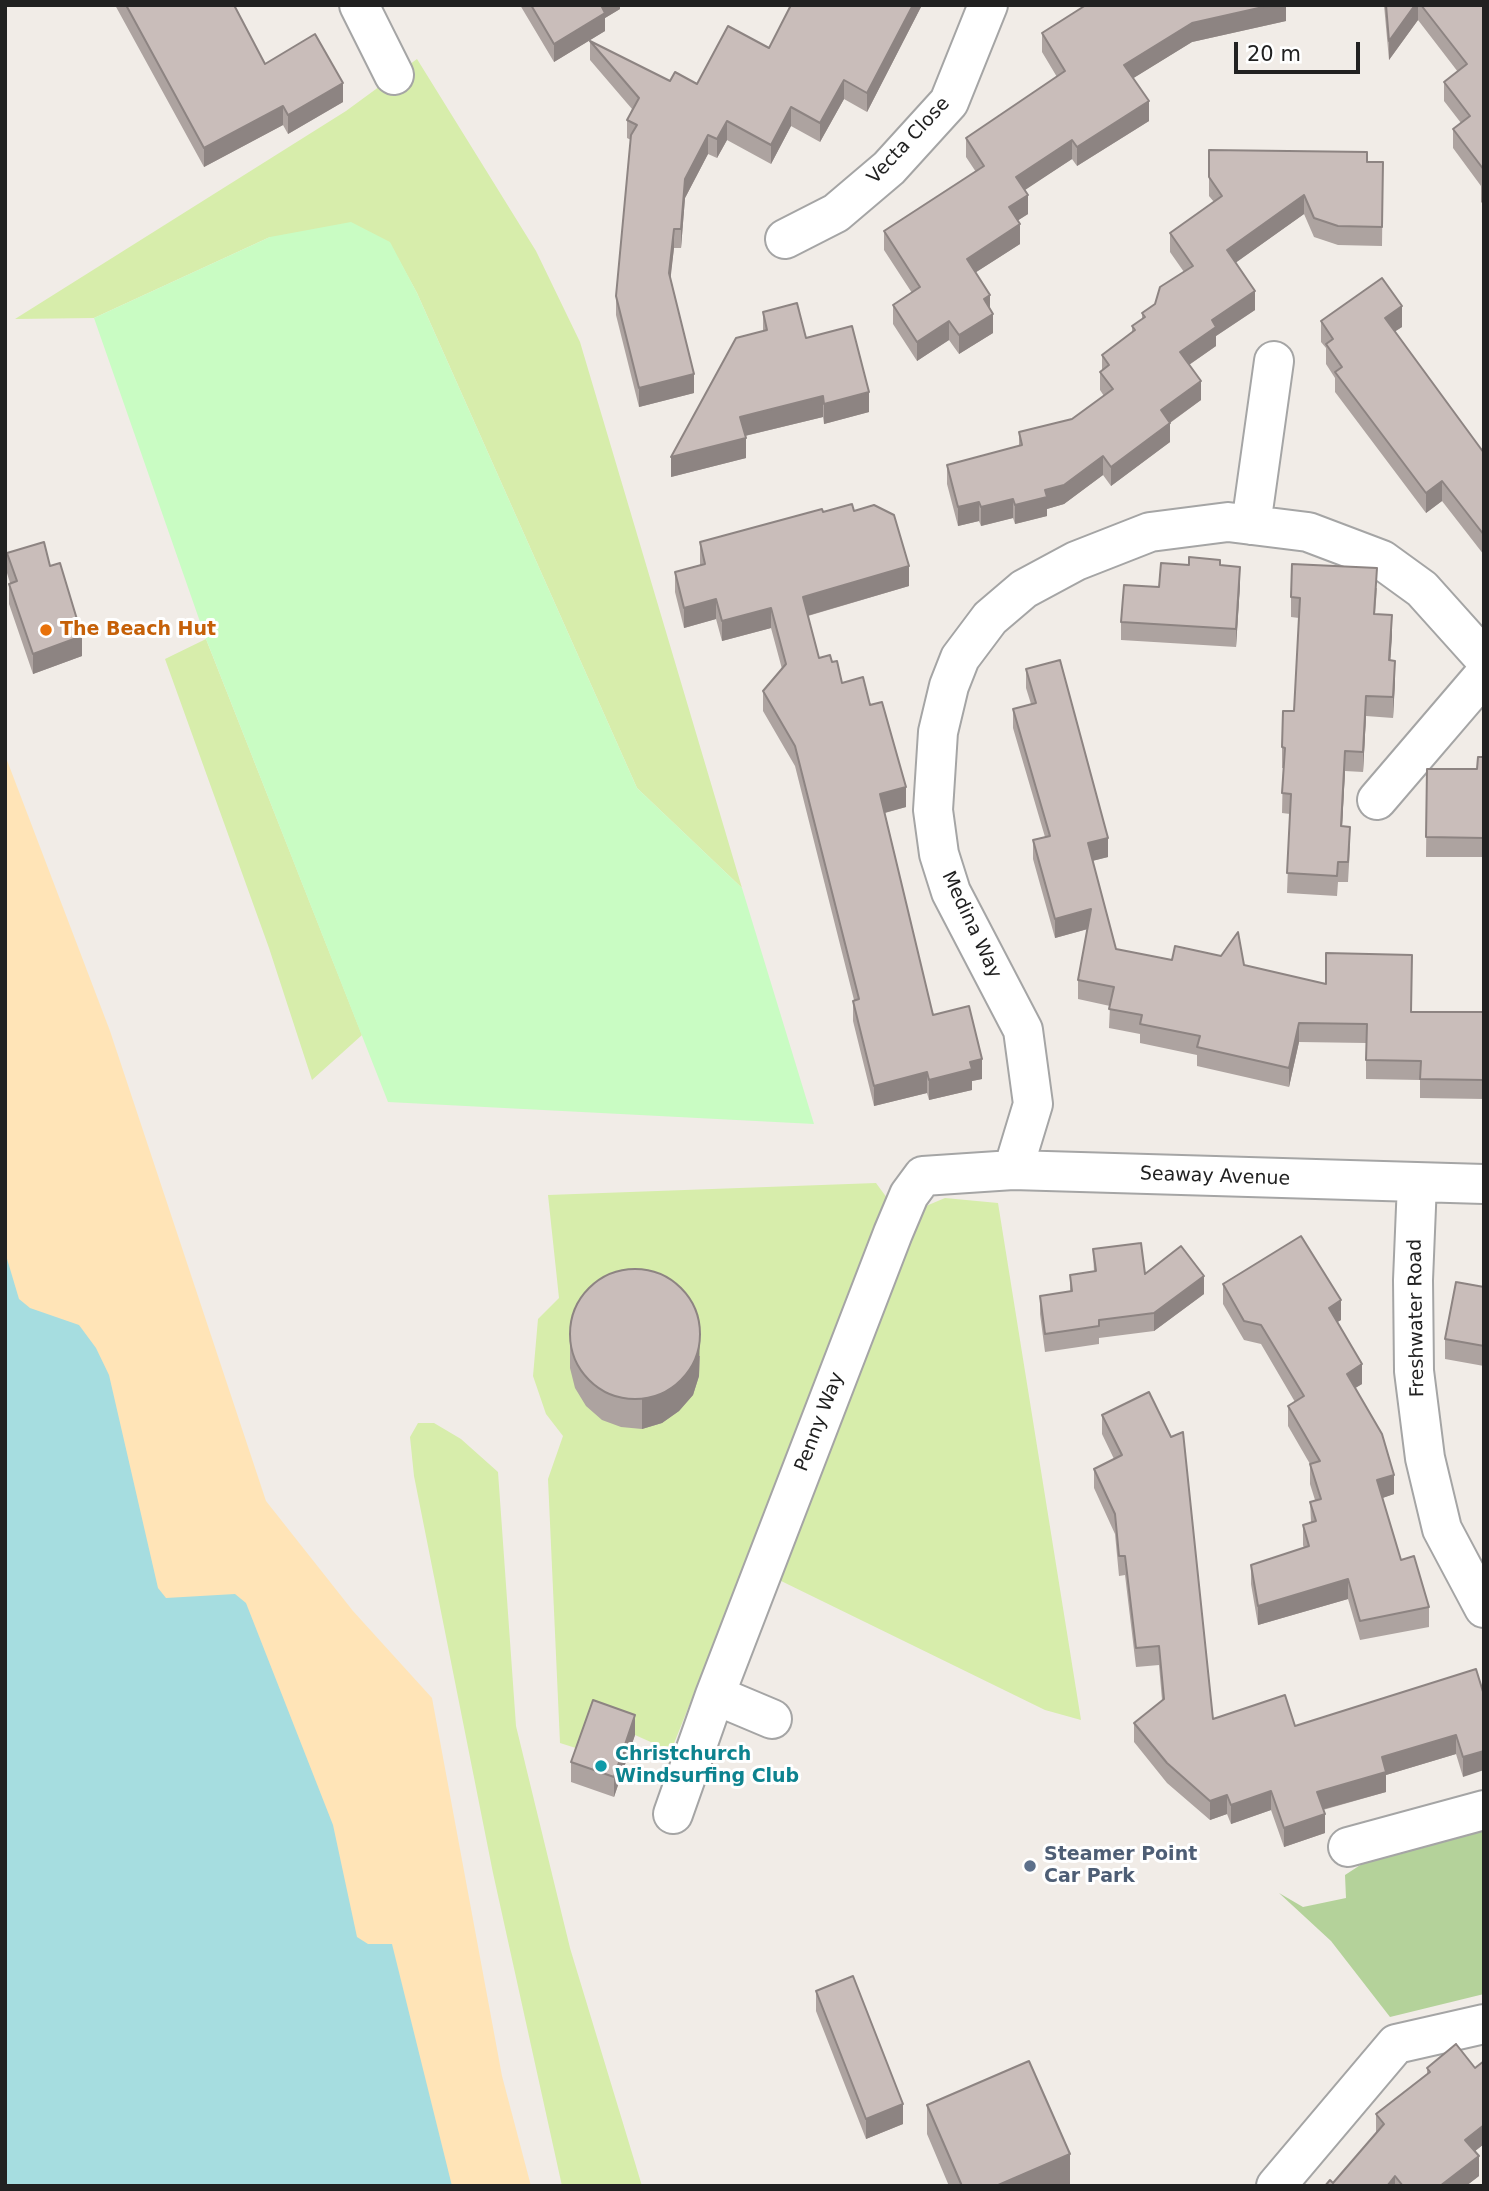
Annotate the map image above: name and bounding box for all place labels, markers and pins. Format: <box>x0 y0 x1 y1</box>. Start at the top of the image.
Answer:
place label: The Beach Hut <box>60 619 216 641</box>
marker: The Beach Hut <box>38 622 54 638</box>
place label: Christchurch Windsurfing Club <box>615 1744 799 1788</box>
marker: Christchurch Windsurfing Club <box>593 1758 609 1774</box>
place label: Steamer Point Car Park <box>1044 1844 1197 1888</box>
marker: Steamer Point Car Park <box>1022 1858 1038 1874</box>

